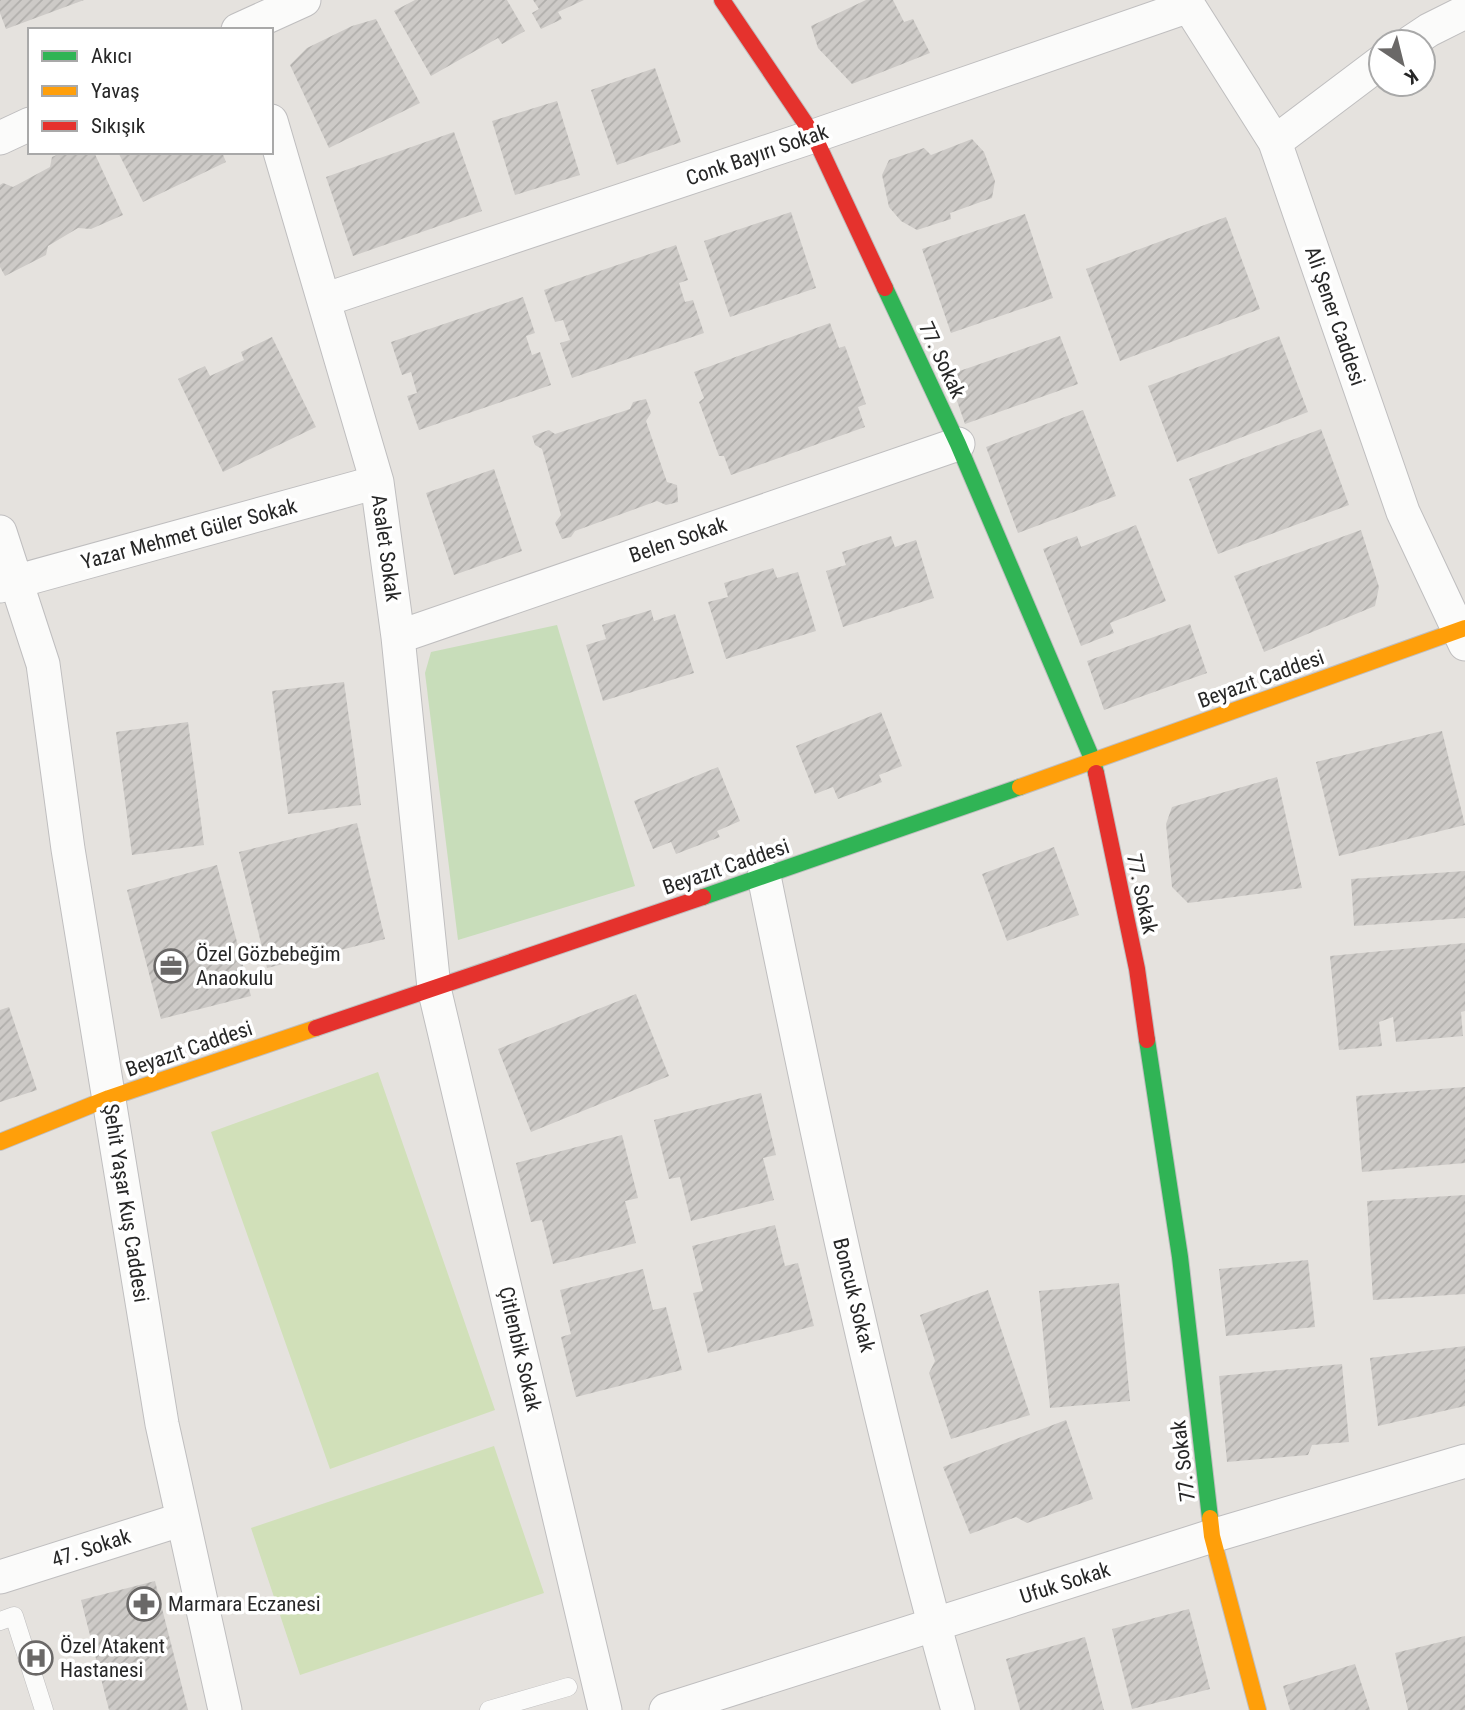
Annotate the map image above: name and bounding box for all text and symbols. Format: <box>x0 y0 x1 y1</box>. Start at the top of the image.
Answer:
legend <box>28 28 273 154</box>
north arrow <box>1367 28 1437 98</box>
text: Akıcı <box>91 44 132 68</box>
text: K <box>1400 64 1422 89</box>
text: Yavaş <box>91 79 140 103</box>
text: Sıkışık <box>91 114 146 138</box>
street label: Conk Bayırı Sokak <box>683 119 832 191</box>
street label: Ali Şener Caddesi <box>1300 243 1370 389</box>
street label: 77. Sokak <box>914 318 970 402</box>
street label: Asalet Sokak <box>367 493 405 604</box>
street label: Yazar Mehmet Güler Sokak <box>79 494 300 574</box>
street label: Belen Sokak <box>626 512 730 568</box>
street label: Beyazıt Caddesi <box>1195 645 1327 713</box>
street label: Beyazıt Caddesi <box>660 834 792 900</box>
street label: 77. Sokak <box>1122 852 1162 937</box>
place label: Özel Gözbebeğim Anaokulu <box>196 942 341 990</box>
office icon: Özel Gözbebeğim Anaokulu <box>152 947 190 985</box>
street label: Beyazıt Caddesi <box>123 1016 255 1082</box>
street label: Şehit Yaşar Kuş Caddesi <box>98 1102 154 1304</box>
street label: Boncuk Sokak <box>828 1235 880 1355</box>
street label: Çitlenbik Sokak <box>494 1284 546 1414</box>
street label: 77. Sokak <box>1166 1419 1200 1503</box>
street label: 47. Sokak <box>49 1524 134 1572</box>
street label: Ufuk Sokak <box>1017 1557 1114 1609</box>
pharmacy icon: Marmara Eczanesi <box>125 1585 163 1623</box>
place label: Marmara Eczanesi <box>168 1592 321 1616</box>
place label: Özel Atakent Hastanesi <box>60 1634 165 1682</box>
hospital icon: Özel Atakent Hastanesi <box>17 1639 55 1677</box>

